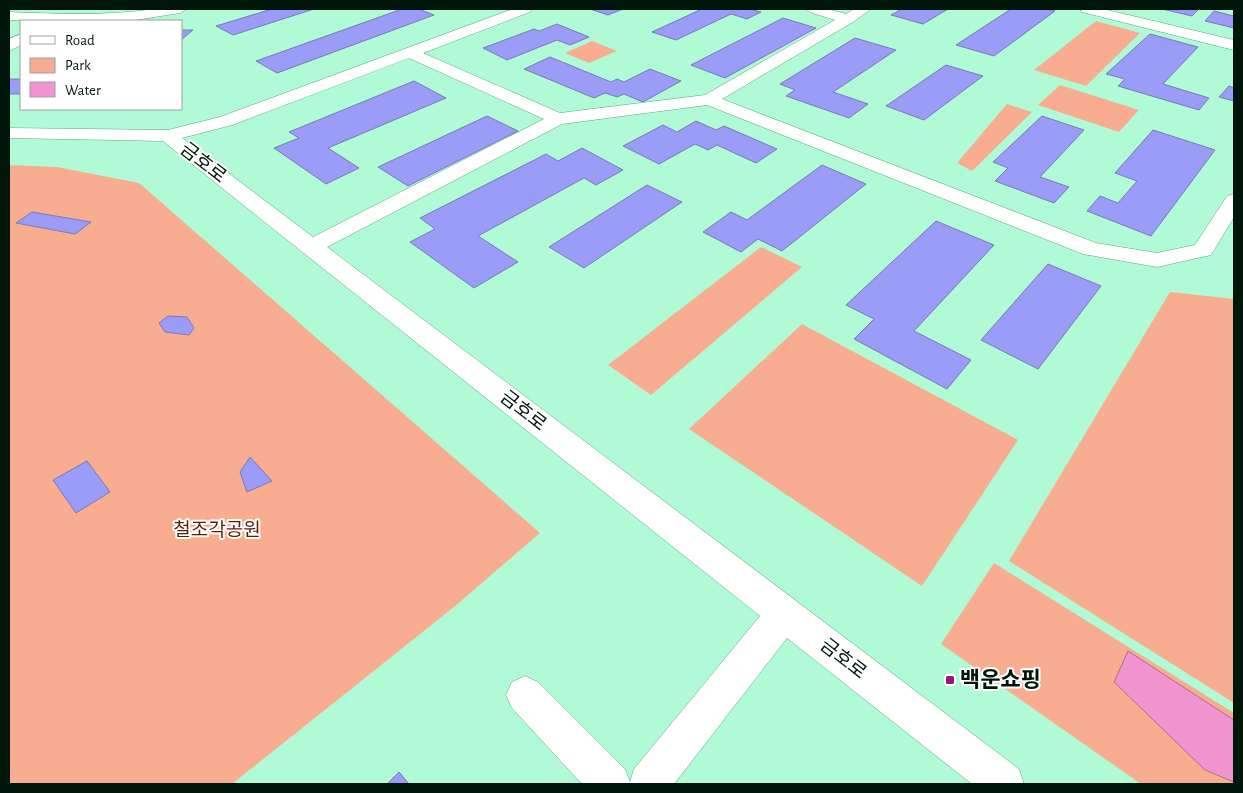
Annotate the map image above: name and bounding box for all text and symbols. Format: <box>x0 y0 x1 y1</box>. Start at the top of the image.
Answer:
legend <box>20 20 182 110</box>
text: Road <box>65 33 95 48</box>
text: Park <box>65 58 91 73</box>
text: Water <box>65 83 101 98</box>
street label: 금호로 <box>176 139 230 187</box>
street label: 금호로 <box>496 387 550 435</box>
park label: 철조각공원 <box>173 520 261 540</box>
street label: 금호로 <box>816 635 870 683</box>
place label: 백운쇼핑 <box>960 668 1041 691</box>
marker: 백운쇼핑 <box>944 674 956 686</box>

